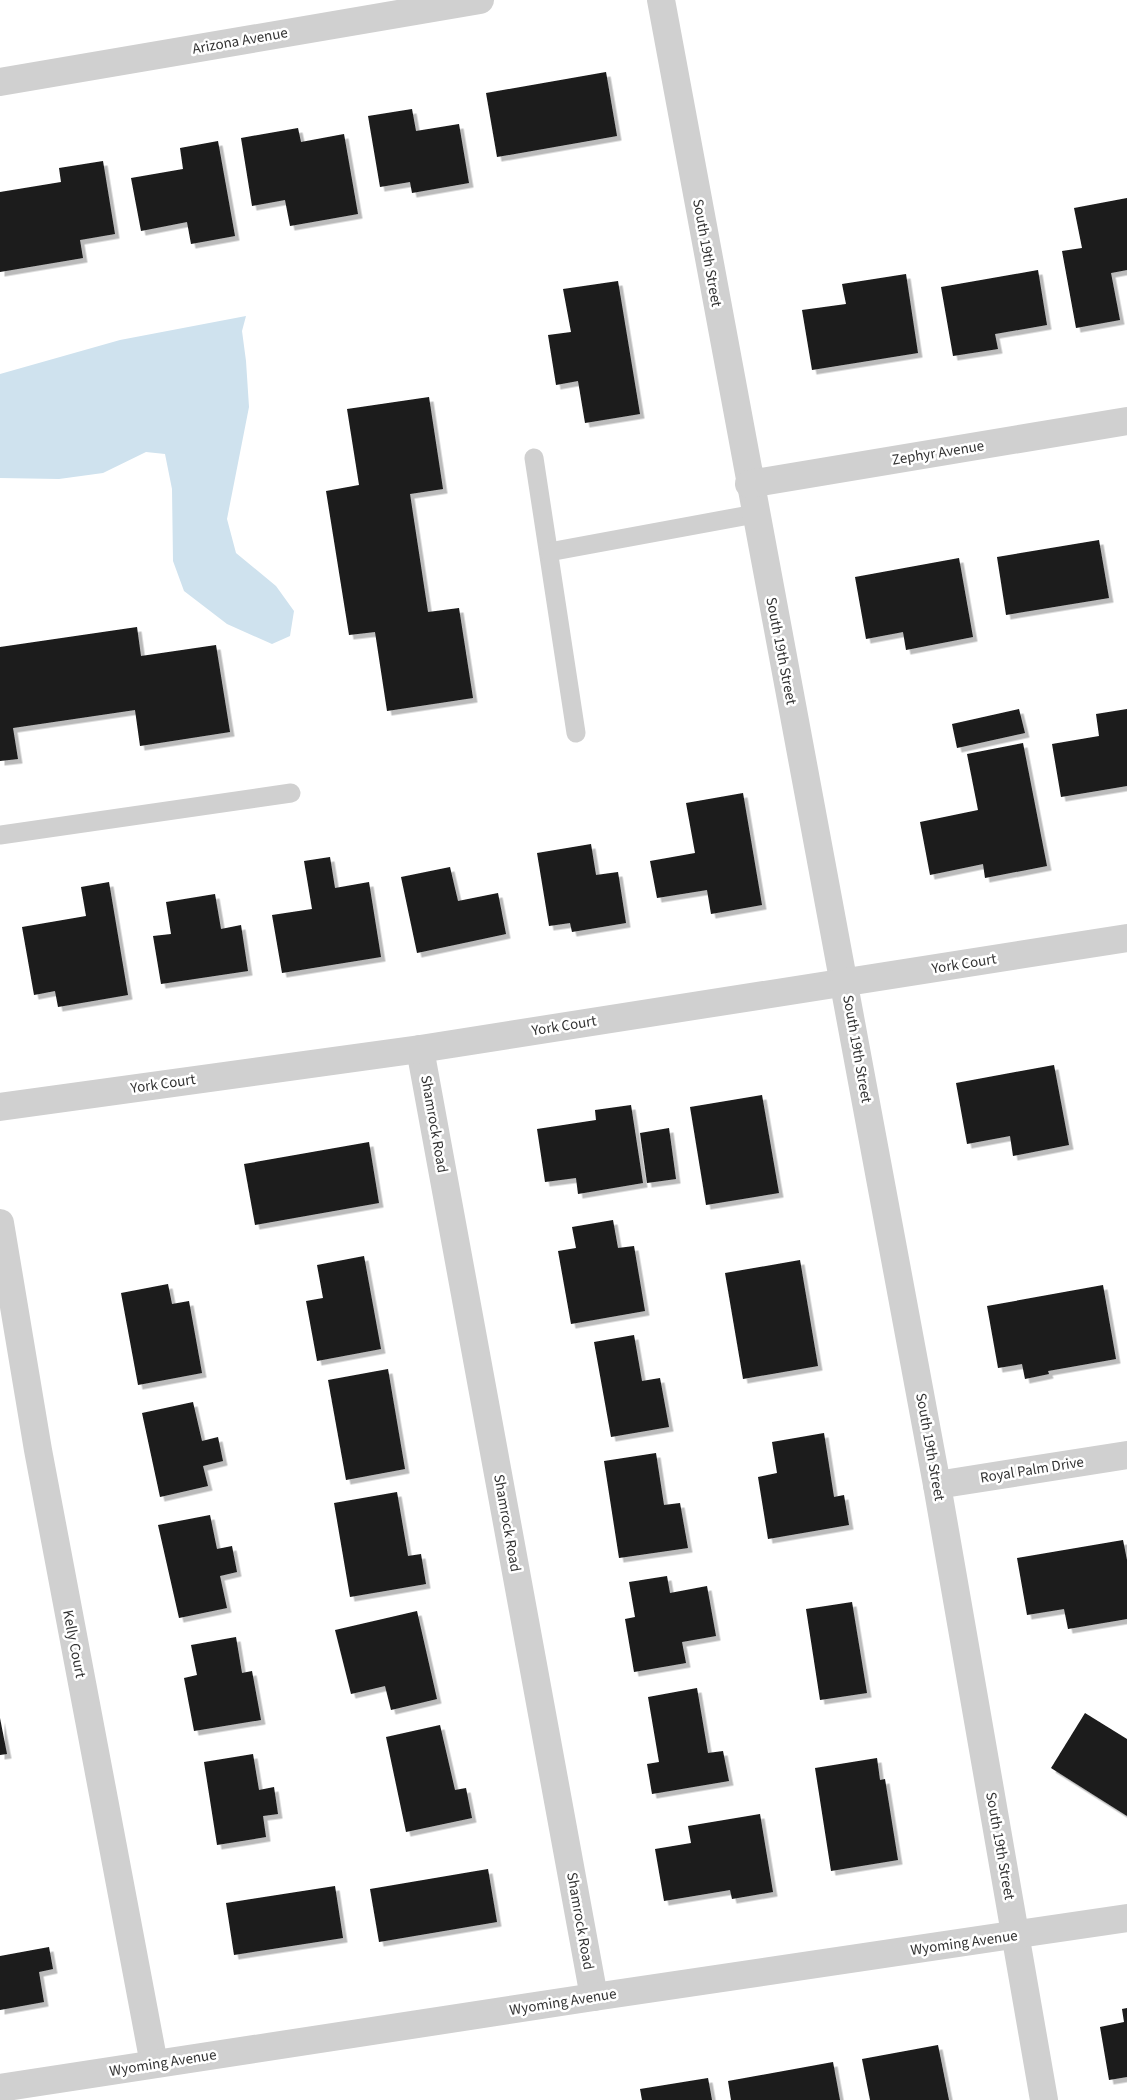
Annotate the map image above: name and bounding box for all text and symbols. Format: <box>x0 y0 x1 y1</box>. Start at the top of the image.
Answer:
street label: Arizona Avenue <box>191 22 289 60</box>
street label: South 19th Street <box>687 197 727 309</box>
street label: Zephyr Avenue <box>890 435 986 471</box>
street label: South 19th Street <box>760 595 802 707</box>
street label: York Court <box>929 949 998 980</box>
street label: South 19th Street <box>837 993 877 1105</box>
street label: York Court <box>529 1011 598 1042</box>
street label: York Court <box>128 1069 197 1099</box>
street label: Shamrock Road <box>415 1074 453 1174</box>
street label: South 19th Street <box>910 1391 950 1503</box>
street label: Royal Palm Drive <box>979 1451 1085 1489</box>
street label: Shamrock Road <box>488 1473 526 1573</box>
street label: Kelly Court <box>57 1608 91 1680</box>
street label: South 19th Street <box>980 1790 1020 1902</box>
street label: Shamrock Road <box>561 1871 599 1971</box>
street label: Wyoming Avenue <box>909 1925 1019 1961</box>
street label: Wyoming Avenue <box>508 1983 618 2021</box>
street label: Wyoming Avenue <box>108 2044 218 2082</box>

